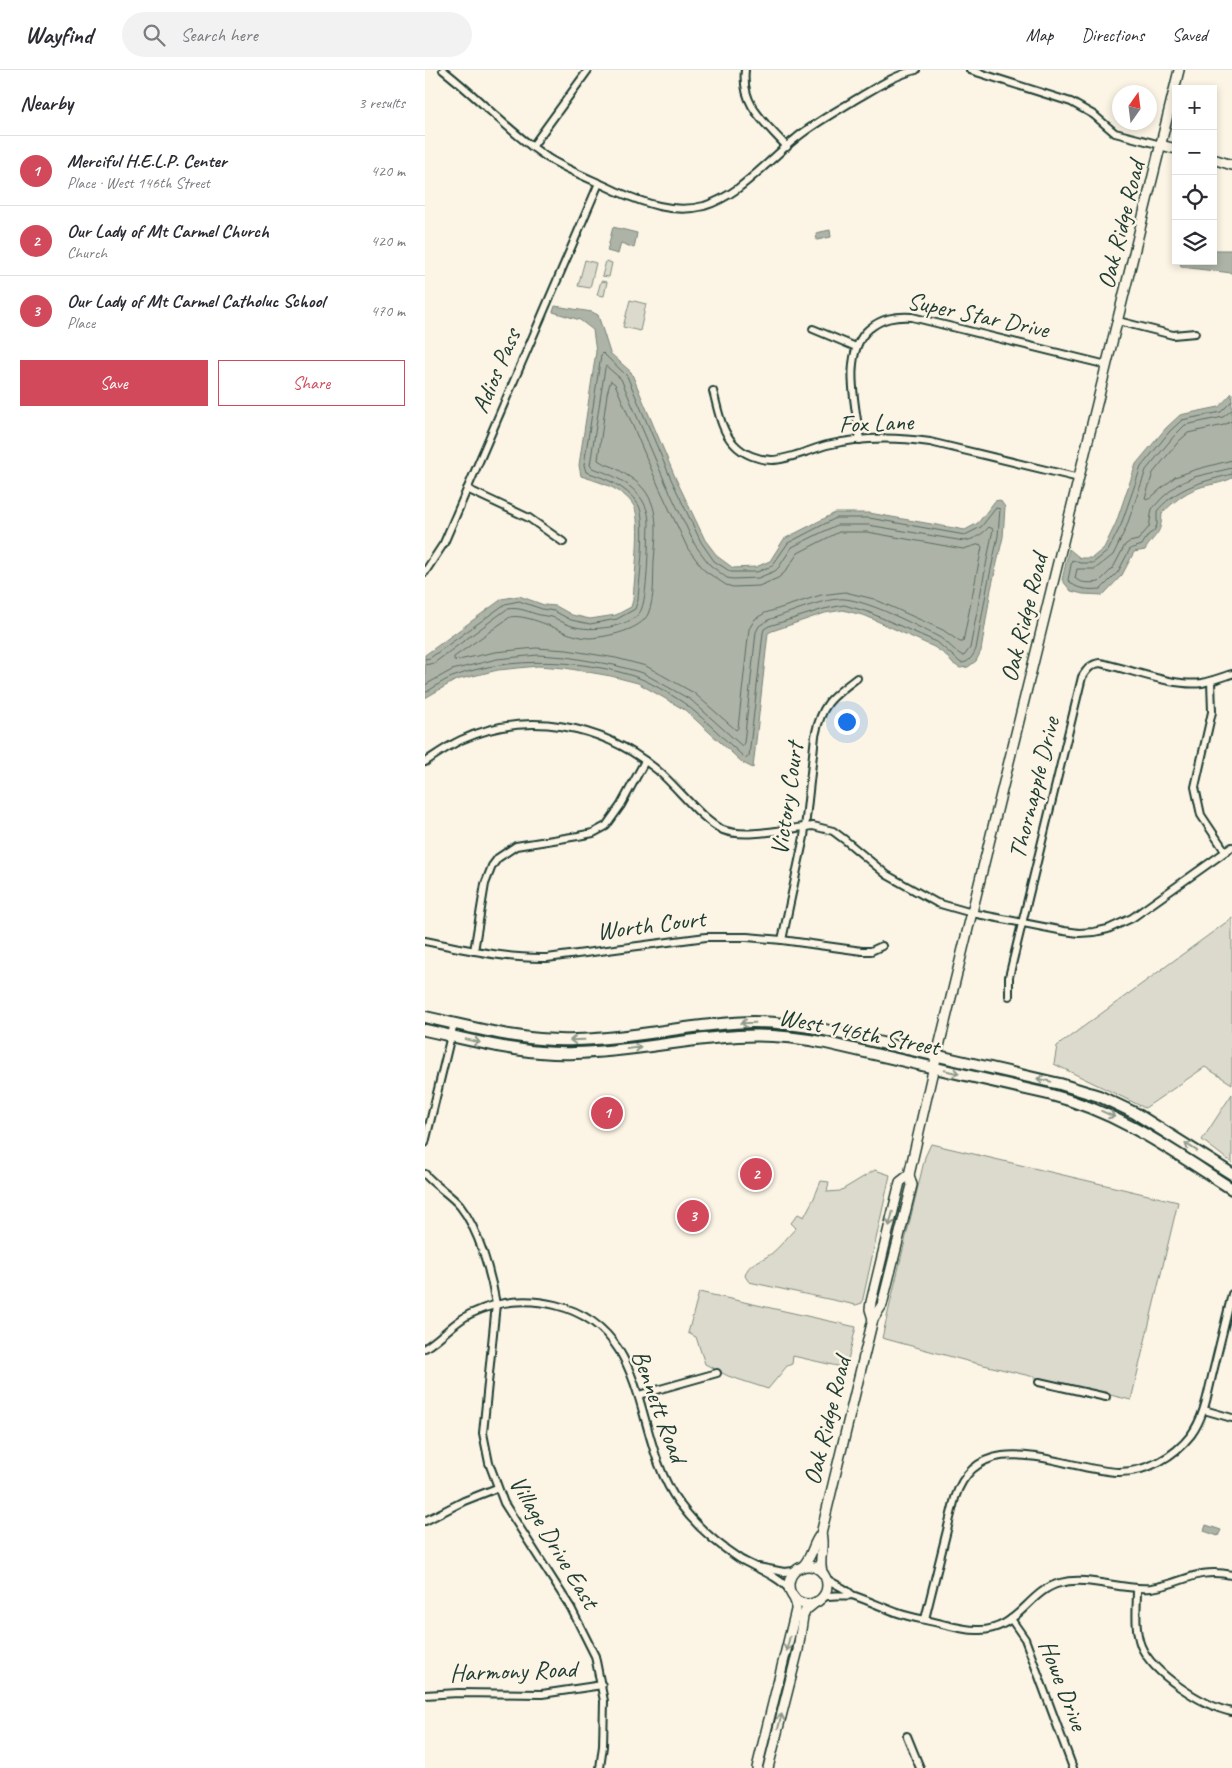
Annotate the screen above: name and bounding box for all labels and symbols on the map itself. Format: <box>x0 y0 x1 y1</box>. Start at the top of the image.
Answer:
north arrow <box>1112 85 1157 130</box>
street label: Oak Ridge Road <box>1090 154 1153 292</box>
street label: Super Star Drive <box>904 284 1053 346</box>
street label: Adios Pass <box>464 322 529 418</box>
street label: Fox Lane <box>838 406 916 440</box>
street label: Oak Ridge Road <box>993 547 1056 685</box>
your location <box>834 709 860 735</box>
street label: Thornapple Drive <box>1001 712 1067 862</box>
street label: Victory Court <box>763 737 811 857</box>
street label: Worth Court <box>595 902 710 948</box>
street label: West 146th Street <box>776 1001 945 1064</box>
one-way arrow <box>740 1018 756 1027</box>
one-way arrow <box>569 1035 586 1045</box>
one-way arrow <box>464 1037 480 1046</box>
one-way arrow <box>625 1043 641 1053</box>
one-way arrow <box>943 1068 959 1077</box>
one-way arrow <box>1037 1075 1053 1084</box>
pin: 1 <box>591 1094 623 1132</box>
one-way arrow <box>1100 1110 1115 1120</box>
one-way arrow <box>1184 1142 1198 1152</box>
pin: 2 <box>740 1155 772 1193</box>
pin: 3 <box>677 1197 709 1235</box>
one-way arrow <box>886 1211 896 1227</box>
street label: Bennett Road <box>624 1346 695 1470</box>
street label: Oak Ridge Road <box>796 1350 859 1488</box>
street label: Village Drive East <box>502 1470 608 1617</box>
one-way arrow <box>783 1635 792 1651</box>
street label: Howe Drive <box>1031 1635 1096 1736</box>
street label: Harmony Road <box>449 1653 581 1689</box>
one-way arrow <box>776 1713 785 1729</box>

